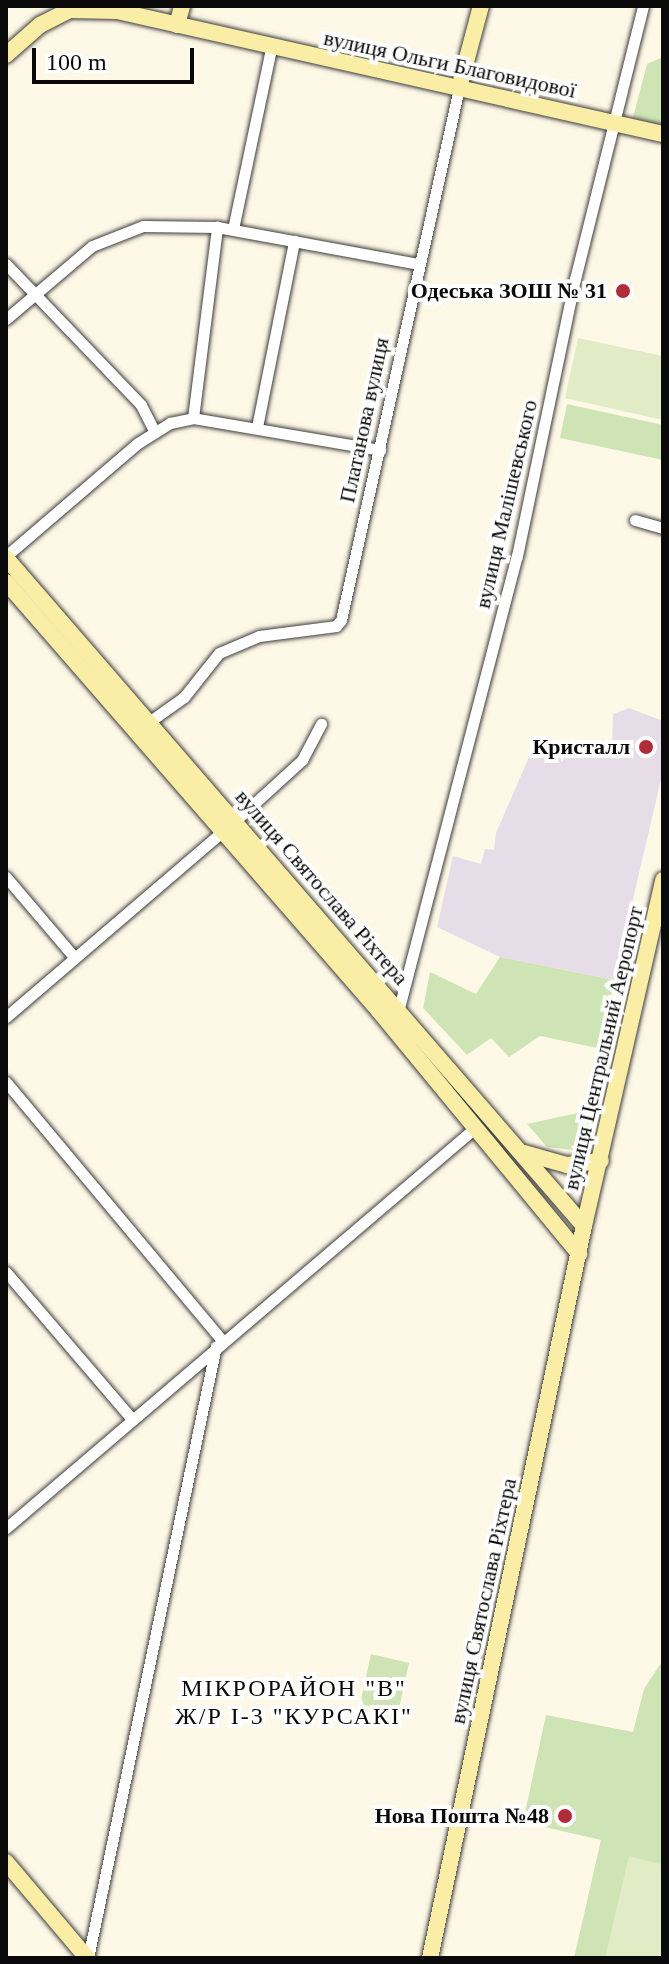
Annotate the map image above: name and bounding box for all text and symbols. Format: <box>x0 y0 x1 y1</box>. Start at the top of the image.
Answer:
street label: вулиця Ольги Благовидової <box>321 24 579 104</box>
scale bar <box>36 32 198 82</box>
text: 100 m <box>46 49 107 75</box>
place label: Одеська ЗОШ № 31 <box>411 278 607 304</box>
marker: Одеська ЗОШ № 31 <box>614 282 632 300</box>
street label: Платанова вулиця <box>334 335 394 505</box>
street label: вулиця Малішевського <box>469 397 543 611</box>
place label: Кристалл <box>532 734 630 760</box>
marker: Кристалл <box>637 738 655 756</box>
street label: вулиця Святослава Ріхтера <box>230 784 414 990</box>
street label: вулиця Центральний Аеропорт <box>558 904 648 1192</box>
street label: вулиця Святослава Ріхтера <box>444 1476 522 1726</box>
district label: МІКРОРАЙОН "В" Ж/Р I-3 "КУРСАКІ" <box>175 1675 413 1731</box>
place label: Нова Пошта №48 <box>375 1803 549 1829</box>
marker: Нова Пошта №48 <box>556 1807 574 1825</box>

